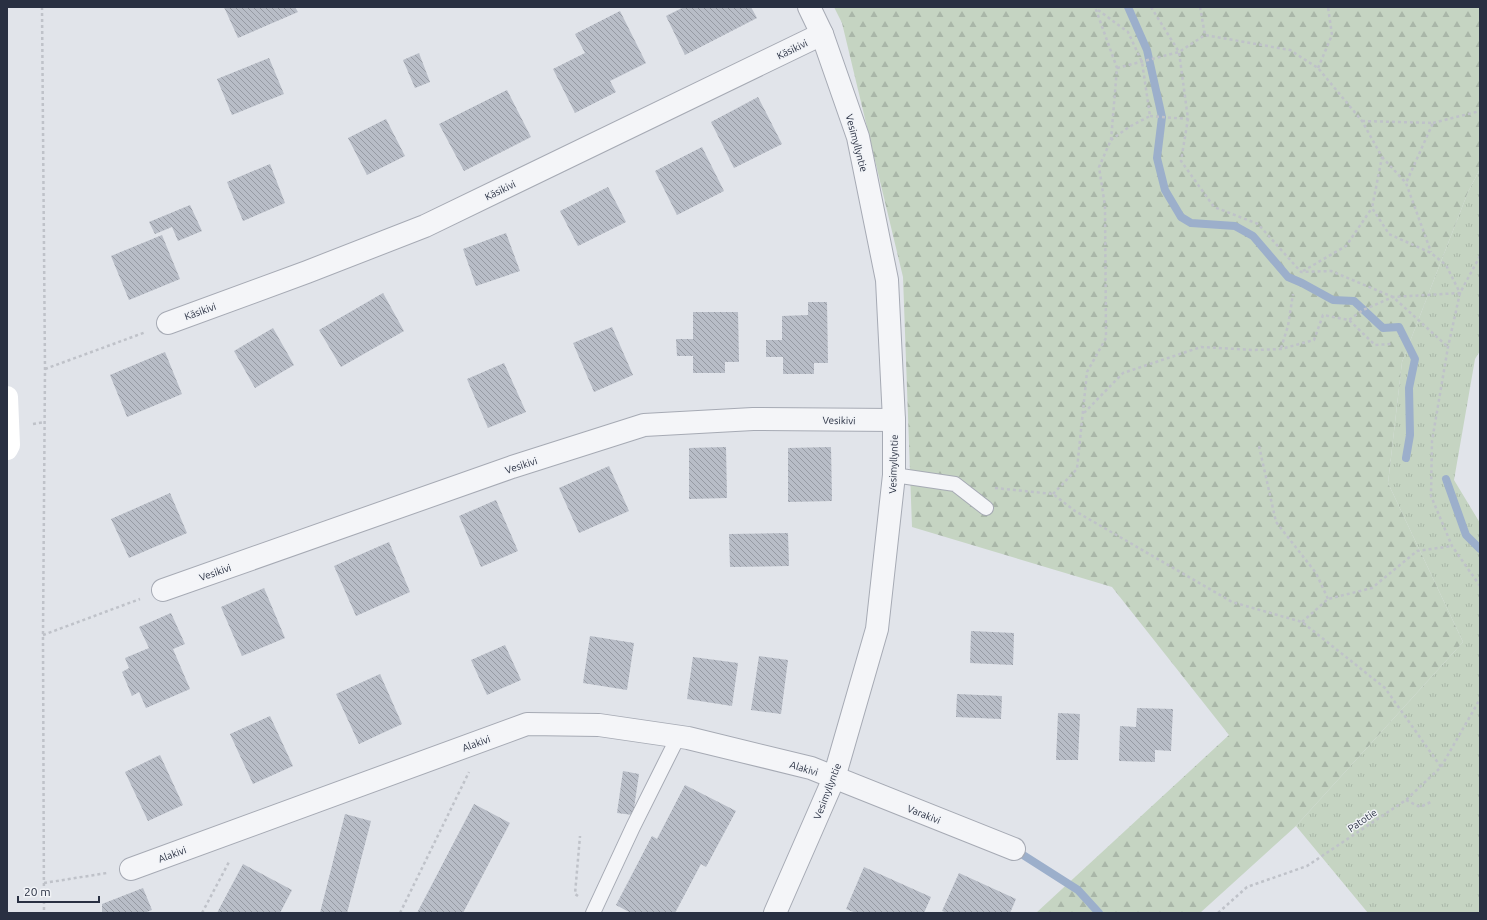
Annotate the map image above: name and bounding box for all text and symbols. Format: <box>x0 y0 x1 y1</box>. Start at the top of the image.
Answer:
street label: Käsikivi <box>775 37 809 62</box>
street label: Vesimyllyntie <box>844 113 870 173</box>
street label: Käsikivi <box>483 178 517 203</box>
street label: Käsikivi <box>183 301 217 322</box>
street label: Vesikivi <box>822 415 856 426</box>
street label: Vesimyllyntie <box>887 434 900 494</box>
street label: Vesikivi <box>504 455 539 476</box>
street label: Vesikivi <box>198 562 233 583</box>
street label: Alakivi <box>461 733 492 754</box>
street label: Alakivi <box>788 759 819 778</box>
street label: Vesimyllyntie <box>812 761 843 821</box>
street label: Varakivi <box>906 803 942 826</box>
street label: Patotie <box>1346 807 1379 834</box>
street label: Alakivi <box>157 844 188 865</box>
scale bar <box>18 878 99 904</box>
text: 20 m <box>24 885 51 898</box>

